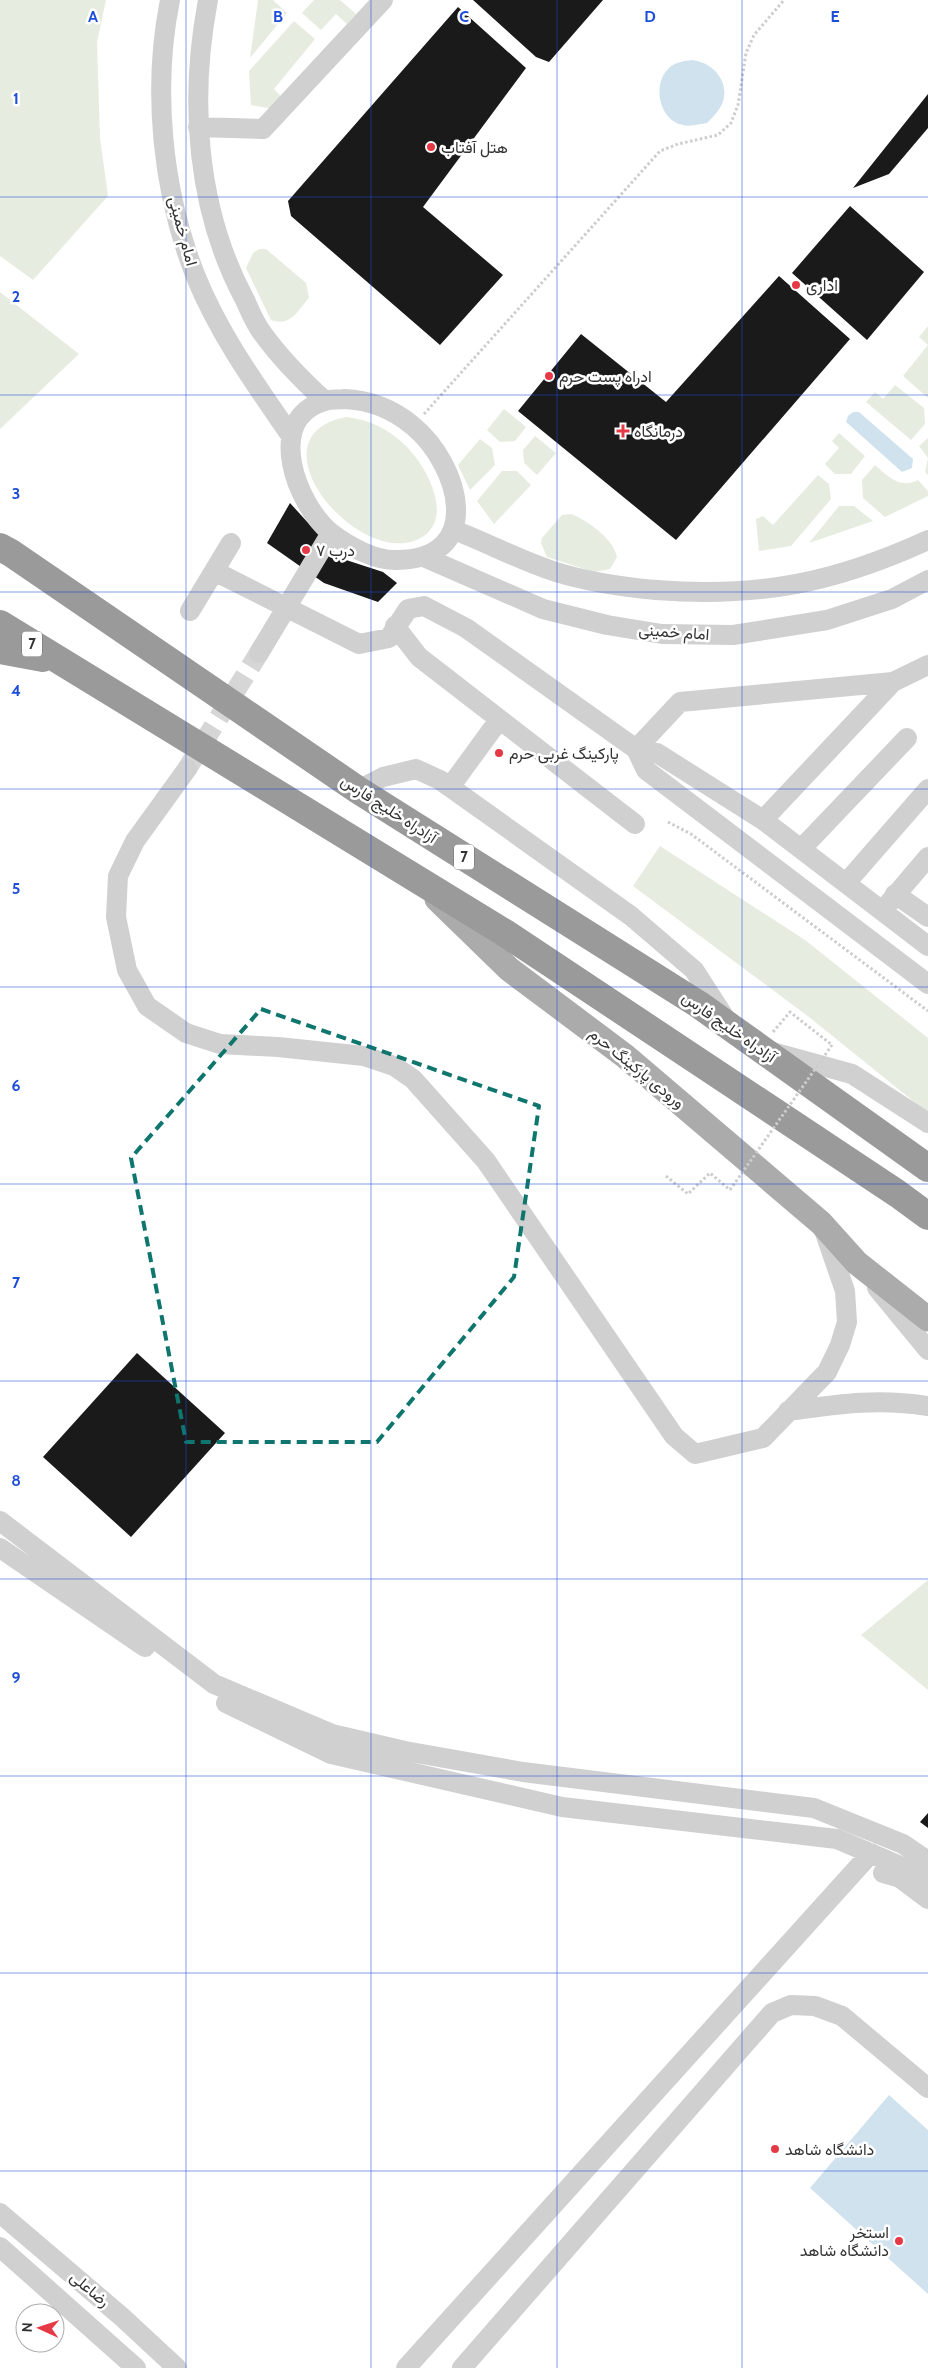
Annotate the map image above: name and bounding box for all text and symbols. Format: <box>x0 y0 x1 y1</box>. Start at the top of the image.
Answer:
text: A <box>88 7 98 26</box>
text: B <box>273 7 283 26</box>
text: C <box>459 7 469 26</box>
text: D <box>644 7 656 26</box>
text: E <box>830 7 840 26</box>
text: 1 <box>13 89 19 108</box>
place label: هتل آفتاب <box>441 138 508 158</box>
marker: هتل آفتاب <box>425 141 437 153</box>
street label: امام خمینی <box>164 194 201 268</box>
place label: اداری <box>806 276 838 296</box>
marker: اداری <box>790 279 802 291</box>
text: 2 <box>12 287 20 306</box>
place label: ادراه پست حرم <box>559 367 652 388</box>
marker: ادراه پست حرم <box>543 370 555 382</box>
place label: درمانگاه <box>634 422 683 442</box>
marker: درمانگاه <box>616 424 630 438</box>
text: 3 <box>12 484 20 503</box>
place label: درب ۷ <box>316 541 355 561</box>
marker: درب ۷ <box>300 544 312 556</box>
street label: امام خمینی <box>638 620 710 645</box>
road number: 7 <box>22 632 42 656</box>
text: 4 <box>11 681 21 700</box>
place label: پارکینگ غربی حرم <box>509 744 619 765</box>
marker: پارکینگ غربی حرم <box>493 747 505 759</box>
street label: آزادراه خلیج فارس <box>336 771 442 849</box>
road number: 7 <box>454 844 474 870</box>
text: 5 <box>12 879 20 898</box>
street label: آزادراه خلیج فارس <box>677 988 781 1069</box>
street label: ورودی پارکینگ حرم <box>584 1024 689 1114</box>
text: 6 <box>12 1076 21 1095</box>
text: 7 <box>12 1273 21 1292</box>
text: 8 <box>11 1471 21 1490</box>
text: 9 <box>12 1668 21 1687</box>
place label: دانشگاه شاهد <box>785 2140 874 2159</box>
marker: دانشگاه شاهد <box>769 2143 781 2155</box>
place label: استخر دانشگاه شاهد <box>800 2223 889 2260</box>
marker: استخر دانشگاه شاهد <box>893 2235 905 2247</box>
street label: رضاعلی <box>66 2267 114 2312</box>
north arrow <box>15 2303 65 2353</box>
text: N <box>18 2322 36 2333</box>

